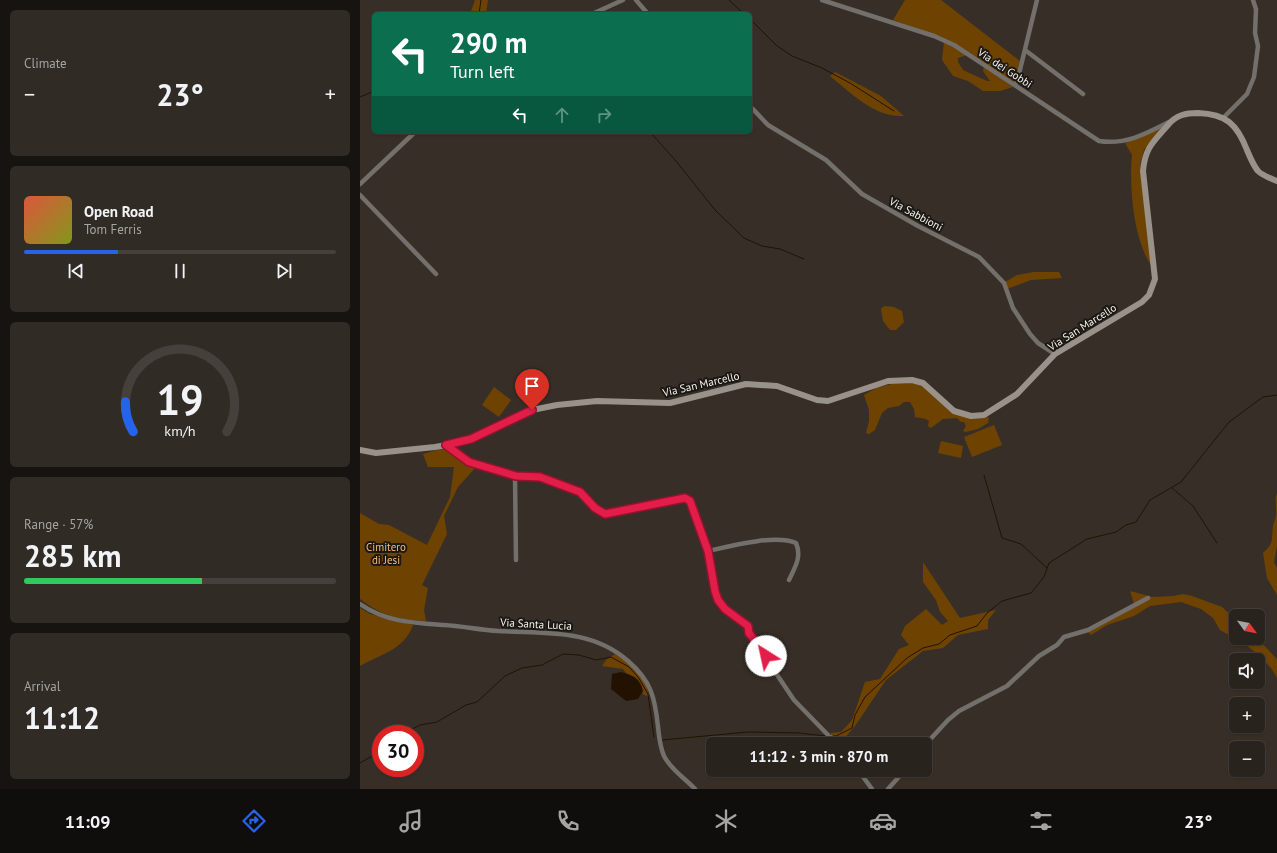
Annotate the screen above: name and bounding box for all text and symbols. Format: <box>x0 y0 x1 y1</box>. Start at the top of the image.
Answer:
text: 290 m <box>450 24 527 61</box>
icon: left <box>384 28 436 80</box>
street label: Via dei Gobbi <box>974 45 1035 91</box>
text: Climate <box>24 55 67 72</box>
text: Turn left <box>450 60 515 83</box>
text: 23° <box>156 75 204 114</box>
text: − <box>24 80 35 108</box>
text: + <box>325 80 336 108</box>
icon: left <box>509 104 531 126</box>
icon: ahead <box>551 104 573 126</box>
icon: right <box>593 104 615 126</box>
street label: Via Sabbioni <box>886 194 945 234</box>
text: Open Road <box>84 202 154 221</box>
text: Tom Ferris <box>84 221 142 238</box>
icon: previous <box>65 260 87 282</box>
icon: pause <box>169 260 191 282</box>
icon: next <box>273 260 295 282</box>
street label: Via San Marcello <box>1044 300 1119 354</box>
street label: Via San Marcello <box>660 368 741 400</box>
pin <box>515 369 549 410</box>
text: 19 <box>156 373 204 426</box>
icon: arrive <box>521 375 543 397</box>
text: km/h <box>164 421 196 440</box>
text: Range · 57% <box>24 516 93 533</box>
text: 285 km <box>24 536 122 575</box>
park label: Cimitero di Jesi <box>366 540 406 567</box>
north arrow <box>1229 609 1265 645</box>
map controls <box>1229 609 1265 777</box>
street label: Via Santa Lucia <box>499 615 572 633</box>
position arrow <box>745 635 787 677</box>
button: sound <box>1229 653 1265 689</box>
text: Arrival <box>24 678 60 695</box>
button: + <box>1229 697 1265 733</box>
text: 11:12 <box>24 698 100 737</box>
speed limit sign: 30 <box>372 725 424 777</box>
button: − <box>1229 741 1265 777</box>
text: 11:12 · 3 min · 870 m <box>750 747 888 766</box>
icon: directions <box>240 807 268 835</box>
icon: music <box>397 807 425 835</box>
icon: phone <box>554 807 582 835</box>
icon: climate <box>712 807 740 835</box>
icon: car <box>869 807 897 835</box>
icon: filters <box>1027 807 1055 835</box>
text: 11:09 <box>65 810 110 833</box>
text: 23° <box>1184 810 1212 833</box>

